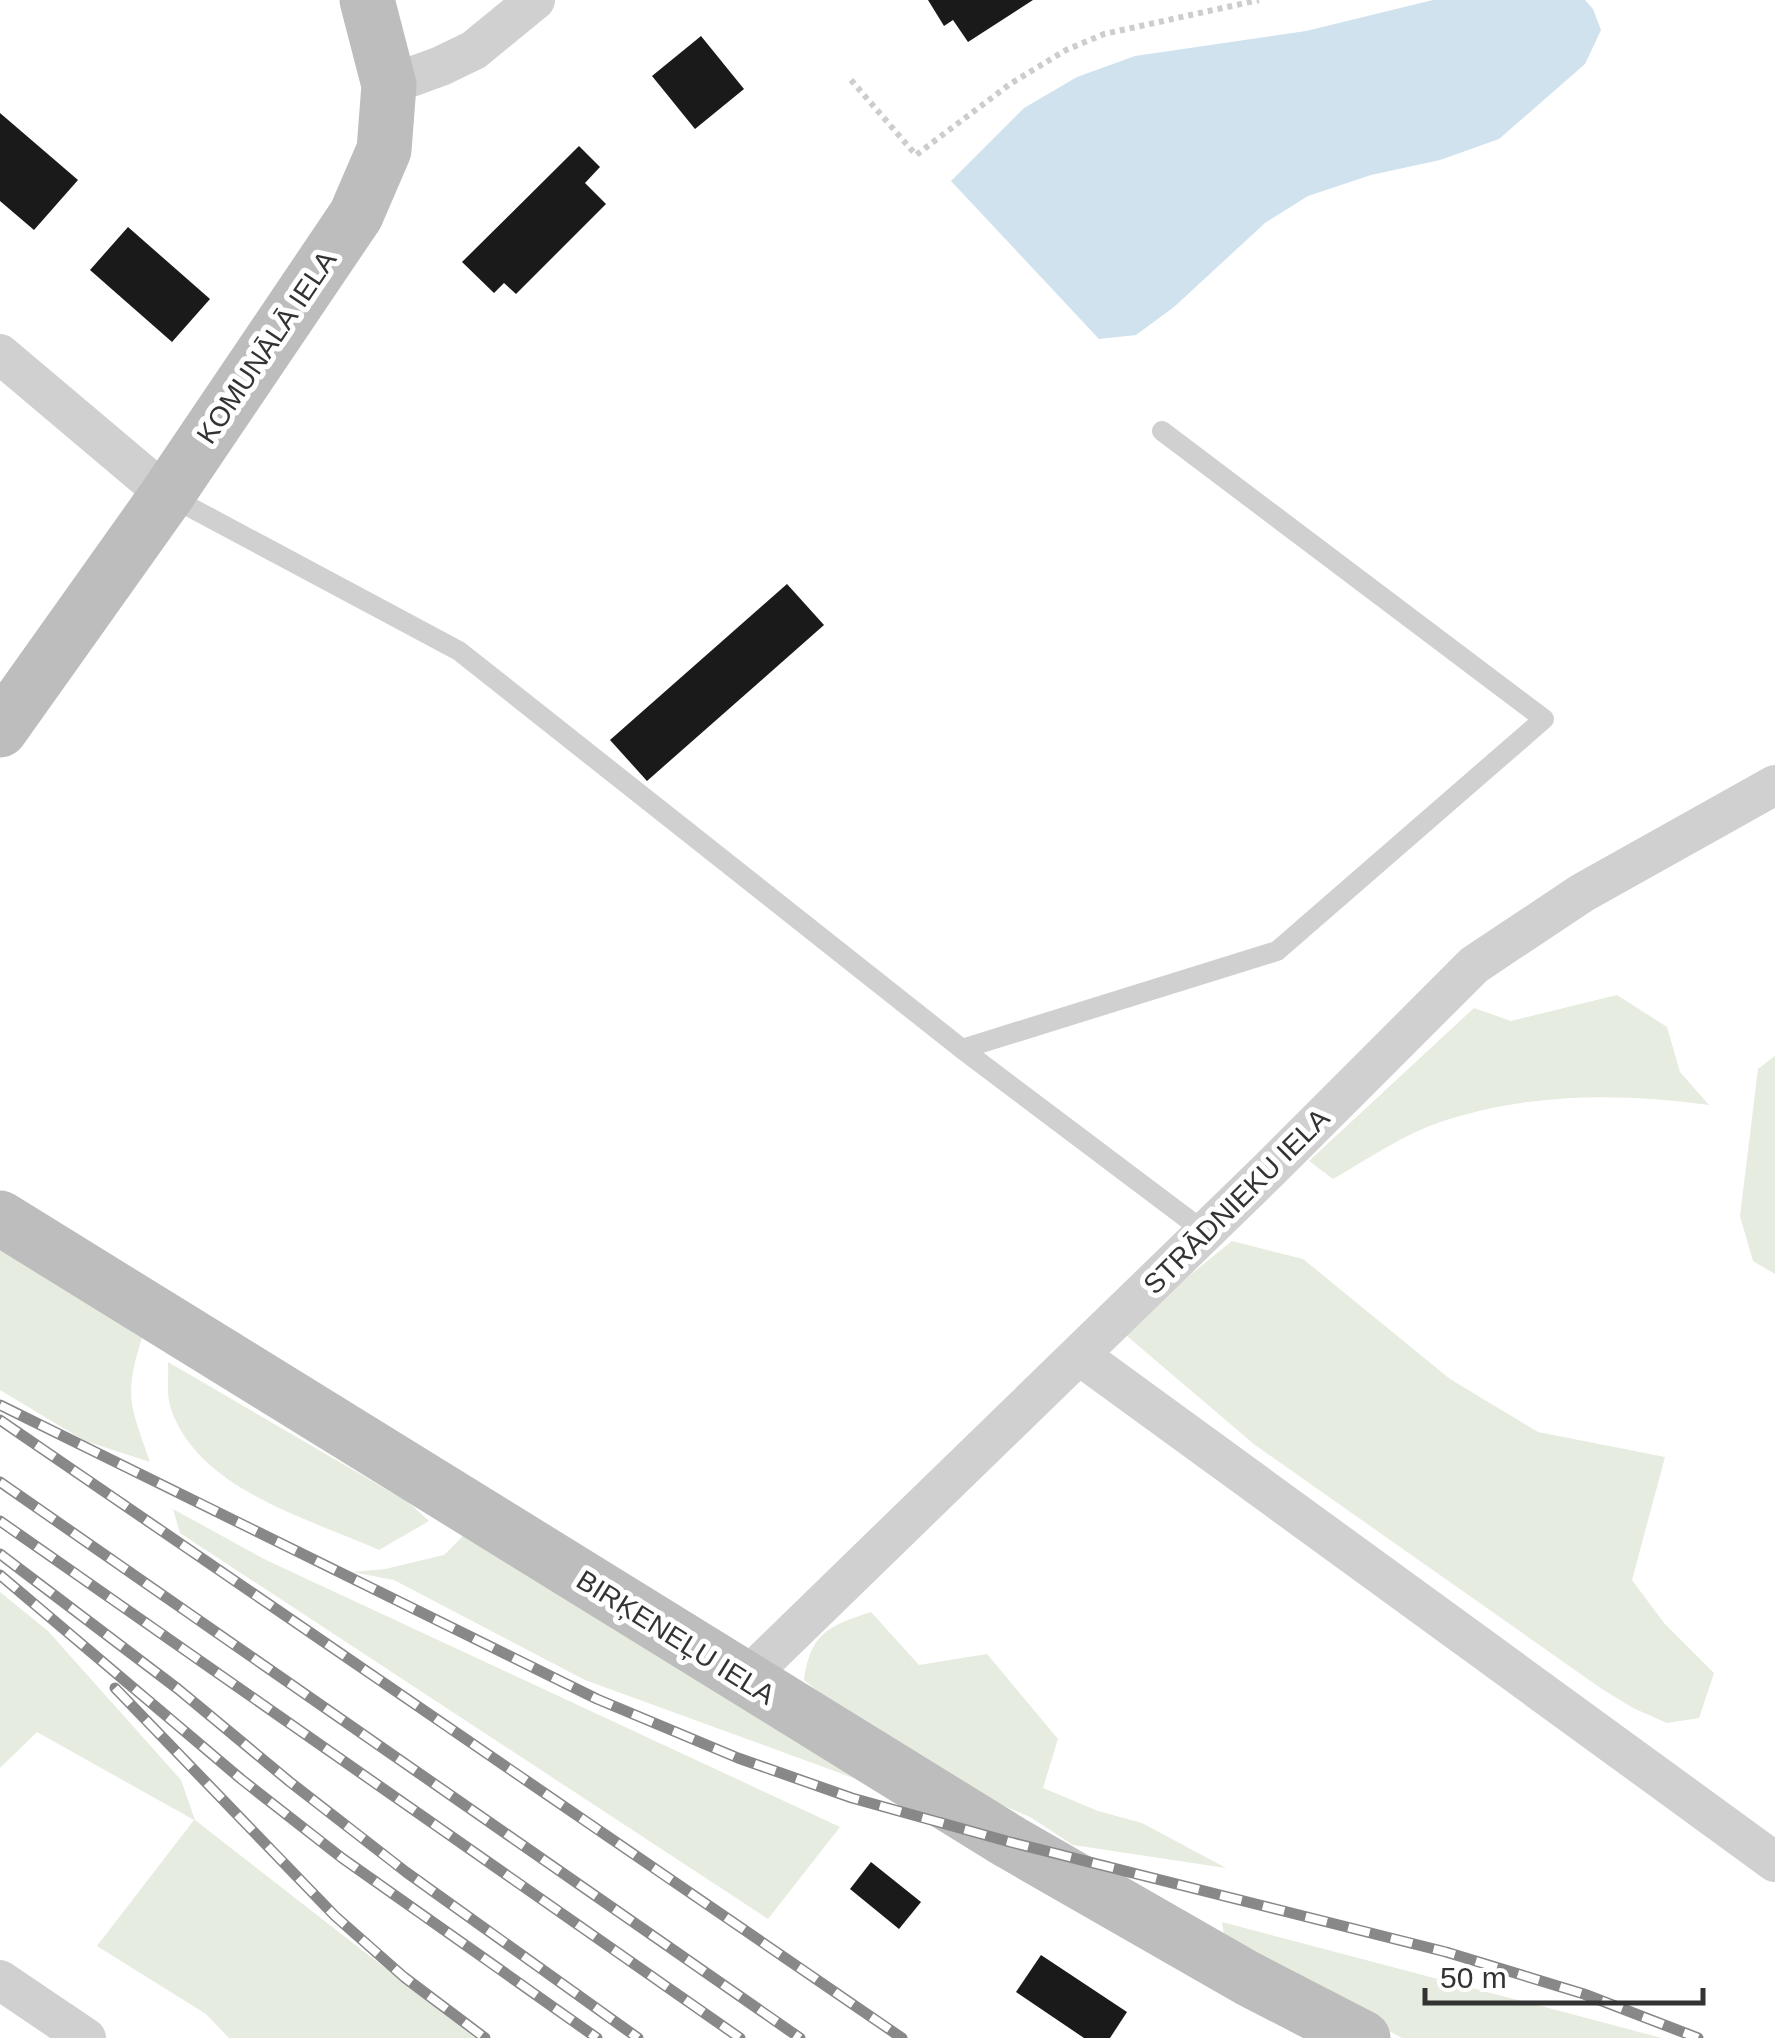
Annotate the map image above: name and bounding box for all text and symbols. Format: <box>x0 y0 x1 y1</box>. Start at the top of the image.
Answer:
street label: KOMUNĀLĀ IELA <box>190 245 343 449</box>
street label: STRĀDNIEKU IELA <box>1137 1102 1336 1300</box>
street label: BIRĶENEĻU IELA <box>571 1564 781 1711</box>
scale bar <box>1425 1943 1702 2005</box>
text: 50 m <box>1440 1961 1507 1994</box>

